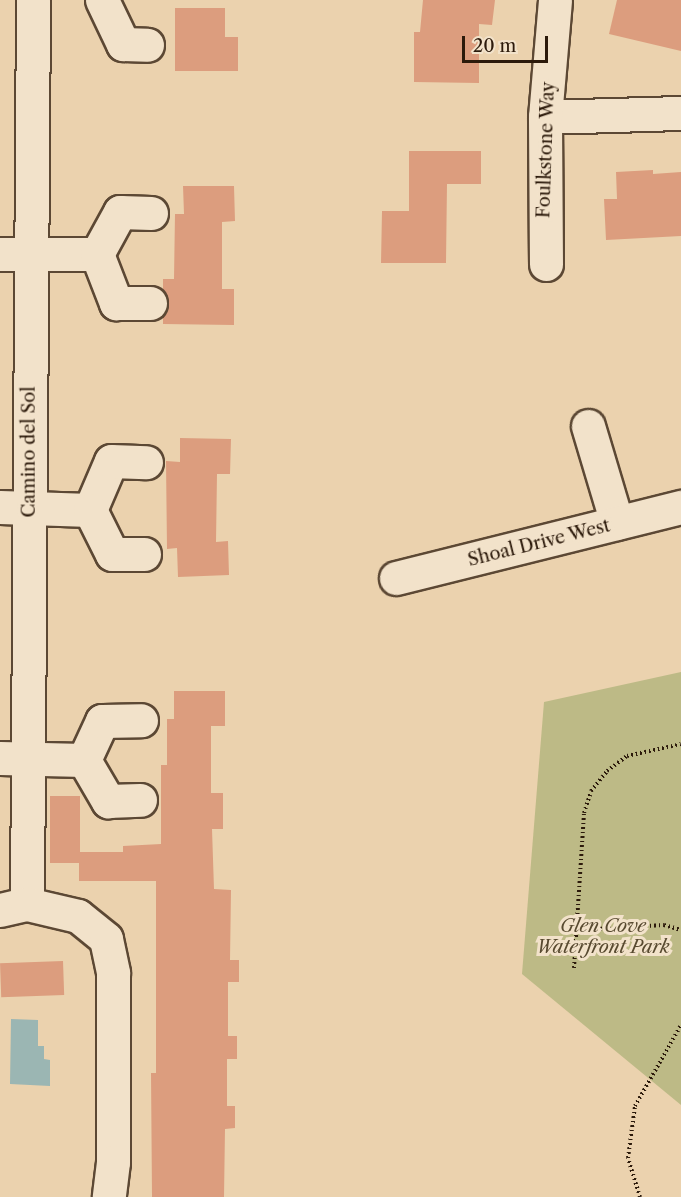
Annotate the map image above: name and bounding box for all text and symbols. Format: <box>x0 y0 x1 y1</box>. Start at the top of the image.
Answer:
scale bar <box>465 24 550 62</box>
text: 20 m <box>473 35 516 57</box>
street label: Foulkstone Way <box>533 81 559 219</box>
street label: Camino del Sol <box>18 386 40 518</box>
street label: Shoal Drive West <box>465 515 613 571</box>
park label: Glen Cove Waterfront Park <box>536 916 670 958</box>

